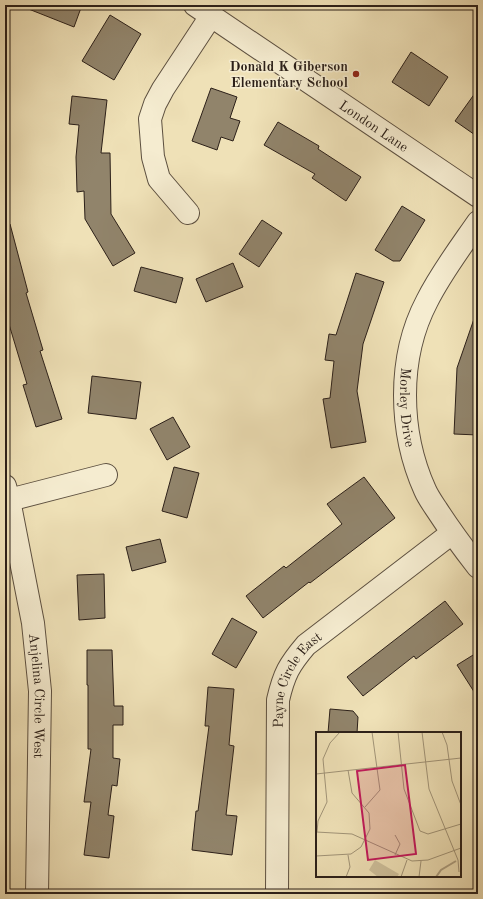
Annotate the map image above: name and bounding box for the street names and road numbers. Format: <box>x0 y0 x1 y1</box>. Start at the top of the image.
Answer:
street label: London Lane <box>336 98 411 155</box>
street label: Morley Drive <box>397 367 417 449</box>
street label: Payne Circle East <box>272 630 325 728</box>
street label: Anjelina Circle West <box>26 633 46 759</box>

